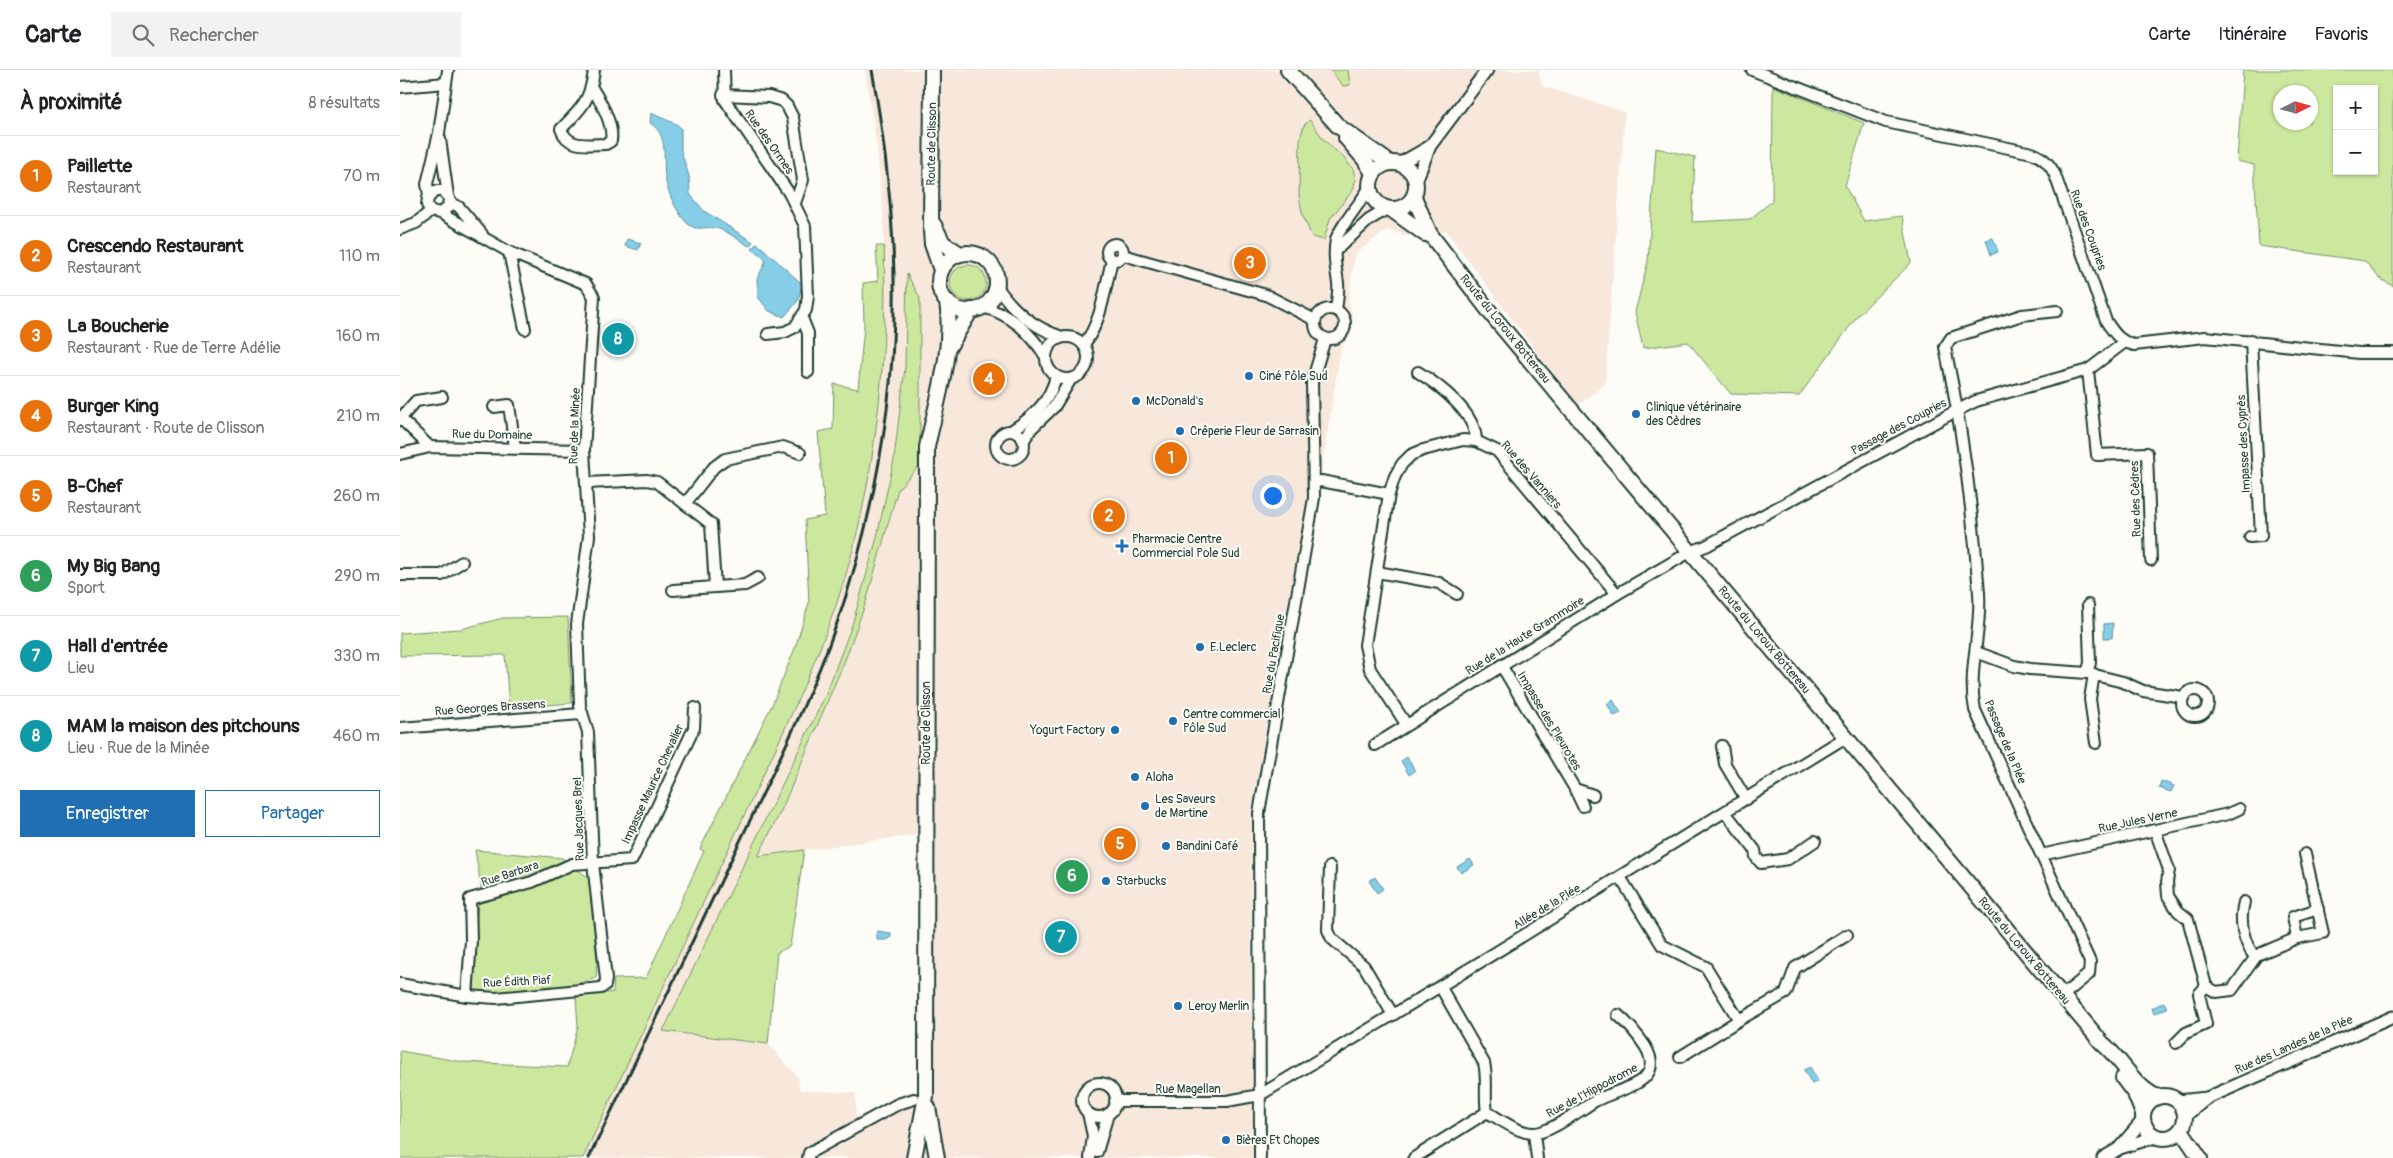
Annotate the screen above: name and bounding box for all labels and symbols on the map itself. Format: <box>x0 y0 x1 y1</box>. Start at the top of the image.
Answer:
north arrow <box>2273 85 2318 130</box>
street label: Route de Clisson <box>924 102 940 186</box>
street label: Rue des Ormes <box>741 107 797 178</box>
street label: Rue des Coupries <box>2066 188 2110 273</box>
pin: 3 <box>1234 244 1266 282</box>
street label: Route du Loroux Bottereau <box>1456 272 1554 386</box>
pin: 8 <box>602 320 634 358</box>
pin: 4 <box>973 360 1005 398</box>
place label: Ciné Pôle Sud <box>1259 369 1328 384</box>
marker: Ciné Pôle Sud <box>1243 370 1255 382</box>
street label: Rue de la Minée <box>566 387 584 465</box>
place label: McDonald's <box>1146 394 1204 409</box>
street label: Impasse des Cyprès <box>2234 394 2254 494</box>
marker: McDonald's <box>1130 395 1142 407</box>
street label: Passage des Coupries <box>1849 395 1950 458</box>
place label: Clinique vétérinaire des Cèdres <box>1646 400 1741 429</box>
marker: Clinique vétérinaire des Cèdres <box>1630 408 1642 420</box>
place label: Crêperie Fleur de Sarrasin <box>1190 424 1319 439</box>
marker: Crêperie Fleur de Sarrasin <box>1174 425 1186 437</box>
street label: Rue du Domaine <box>452 427 533 443</box>
street label: Rue des Vanniers <box>1497 438 1565 513</box>
pin: 1 <box>1155 439 1187 477</box>
street label: Rue des Cèdres <box>2127 460 2145 537</box>
your location <box>1260 483 1286 509</box>
pin: 2 <box>1093 497 1125 535</box>
place label: Pharmacie Centre Commercial Pole Sud <box>1132 532 1240 561</box>
marker: Pharmacie Centre Commercial Pole Sud <box>1116 540 1128 552</box>
street label: Route du Loroux Bottereau <box>1715 583 1813 697</box>
street label: Rue de la Haute Grammoire <box>1463 593 1587 679</box>
street label: Rue du Pacifique <box>1260 613 1288 695</box>
place label: E.Leclerc <box>1210 640 1257 655</box>
marker: E.Leclerc <box>1194 641 1206 653</box>
street label: Impasse des Pleurotes <box>1514 669 1585 774</box>
street label: Route de Clisson <box>919 681 934 765</box>
street label: Rue Georges Brassens <box>434 697 547 719</box>
street label: Passage de la Plée <box>1981 698 2030 786</box>
place label: Centre commercial Pôle Sud <box>1183 707 1281 736</box>
marker: Centre commercial Pôle Sud <box>1167 715 1179 727</box>
street label: Impasse Maurice Chevalier <box>619 721 688 846</box>
place label: Yogurt Factory <box>1029 723 1105 738</box>
marker: Yogurt Factory <box>1109 724 1121 736</box>
place label: Aloha <box>1145 770 1174 785</box>
marker: Aloha <box>1129 771 1141 783</box>
street label: Rue Jacques Brel <box>570 777 588 861</box>
place label: Les Saveurs de Martine <box>1155 792 1216 821</box>
marker: Les Saveurs de Martine <box>1139 800 1151 812</box>
street label: Rue Jules Verne <box>2097 805 2179 837</box>
pin: 5 <box>1104 825 1136 863</box>
place label: Bandini Café <box>1176 839 1238 854</box>
marker: Bandini Café <box>1160 840 1172 852</box>
pin: 6 <box>1056 857 1088 895</box>
street label: Rue Barbara <box>479 858 541 890</box>
place label: Starbucks <box>1116 874 1167 889</box>
marker: Starbucks <box>1100 875 1112 887</box>
street label: Allée de la Plée <box>1511 881 1583 933</box>
street label: Route du Loroux Bottereau <box>1975 894 2073 1008</box>
pin: 7 <box>1045 918 1077 956</box>
street label: Rue Édith Piaf <box>482 972 552 991</box>
place label: Leroy Merlin <box>1188 999 1250 1014</box>
marker: Leroy Merlin <box>1172 1000 1184 1012</box>
street label: Rue des Landes de la Plée <box>2233 1012 2355 1078</box>
street label: Rue de l'Hippodrome <box>1544 1061 1640 1121</box>
street label: Rue Magellan <box>1155 1082 1221 1097</box>
place label: Bières Et Chopes <box>1236 1133 1320 1148</box>
marker: Bières Et Chopes <box>1220 1134 1232 1146</box>

